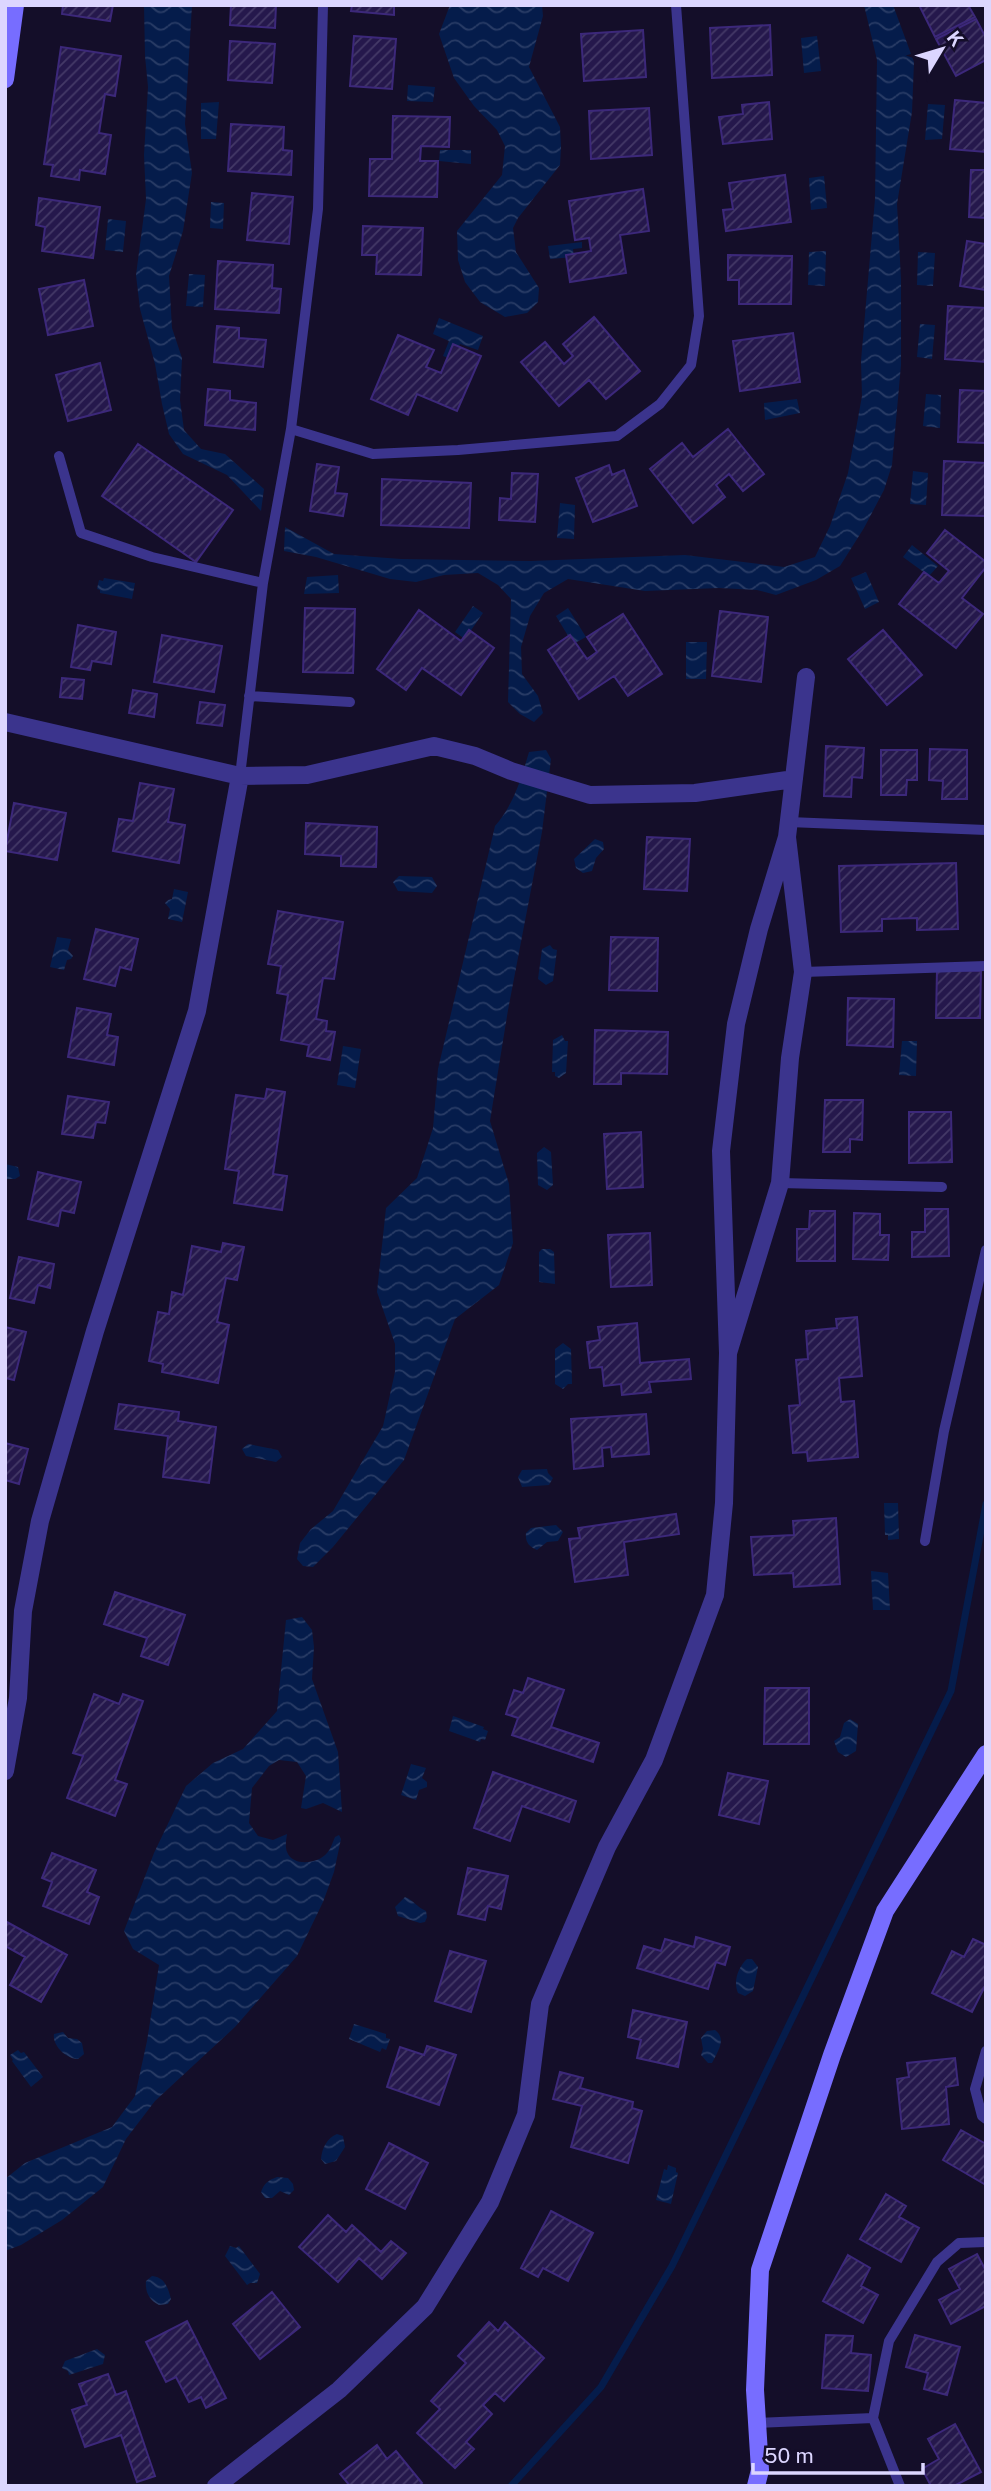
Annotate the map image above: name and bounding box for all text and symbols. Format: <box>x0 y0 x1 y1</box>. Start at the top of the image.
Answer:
north arrow <box>907 14 977 84</box>
text: K <box>943 26 968 51</box>
scale bar <box>753 2432 923 2476</box>
text: 50 m <box>764 2443 814 2468</box>

